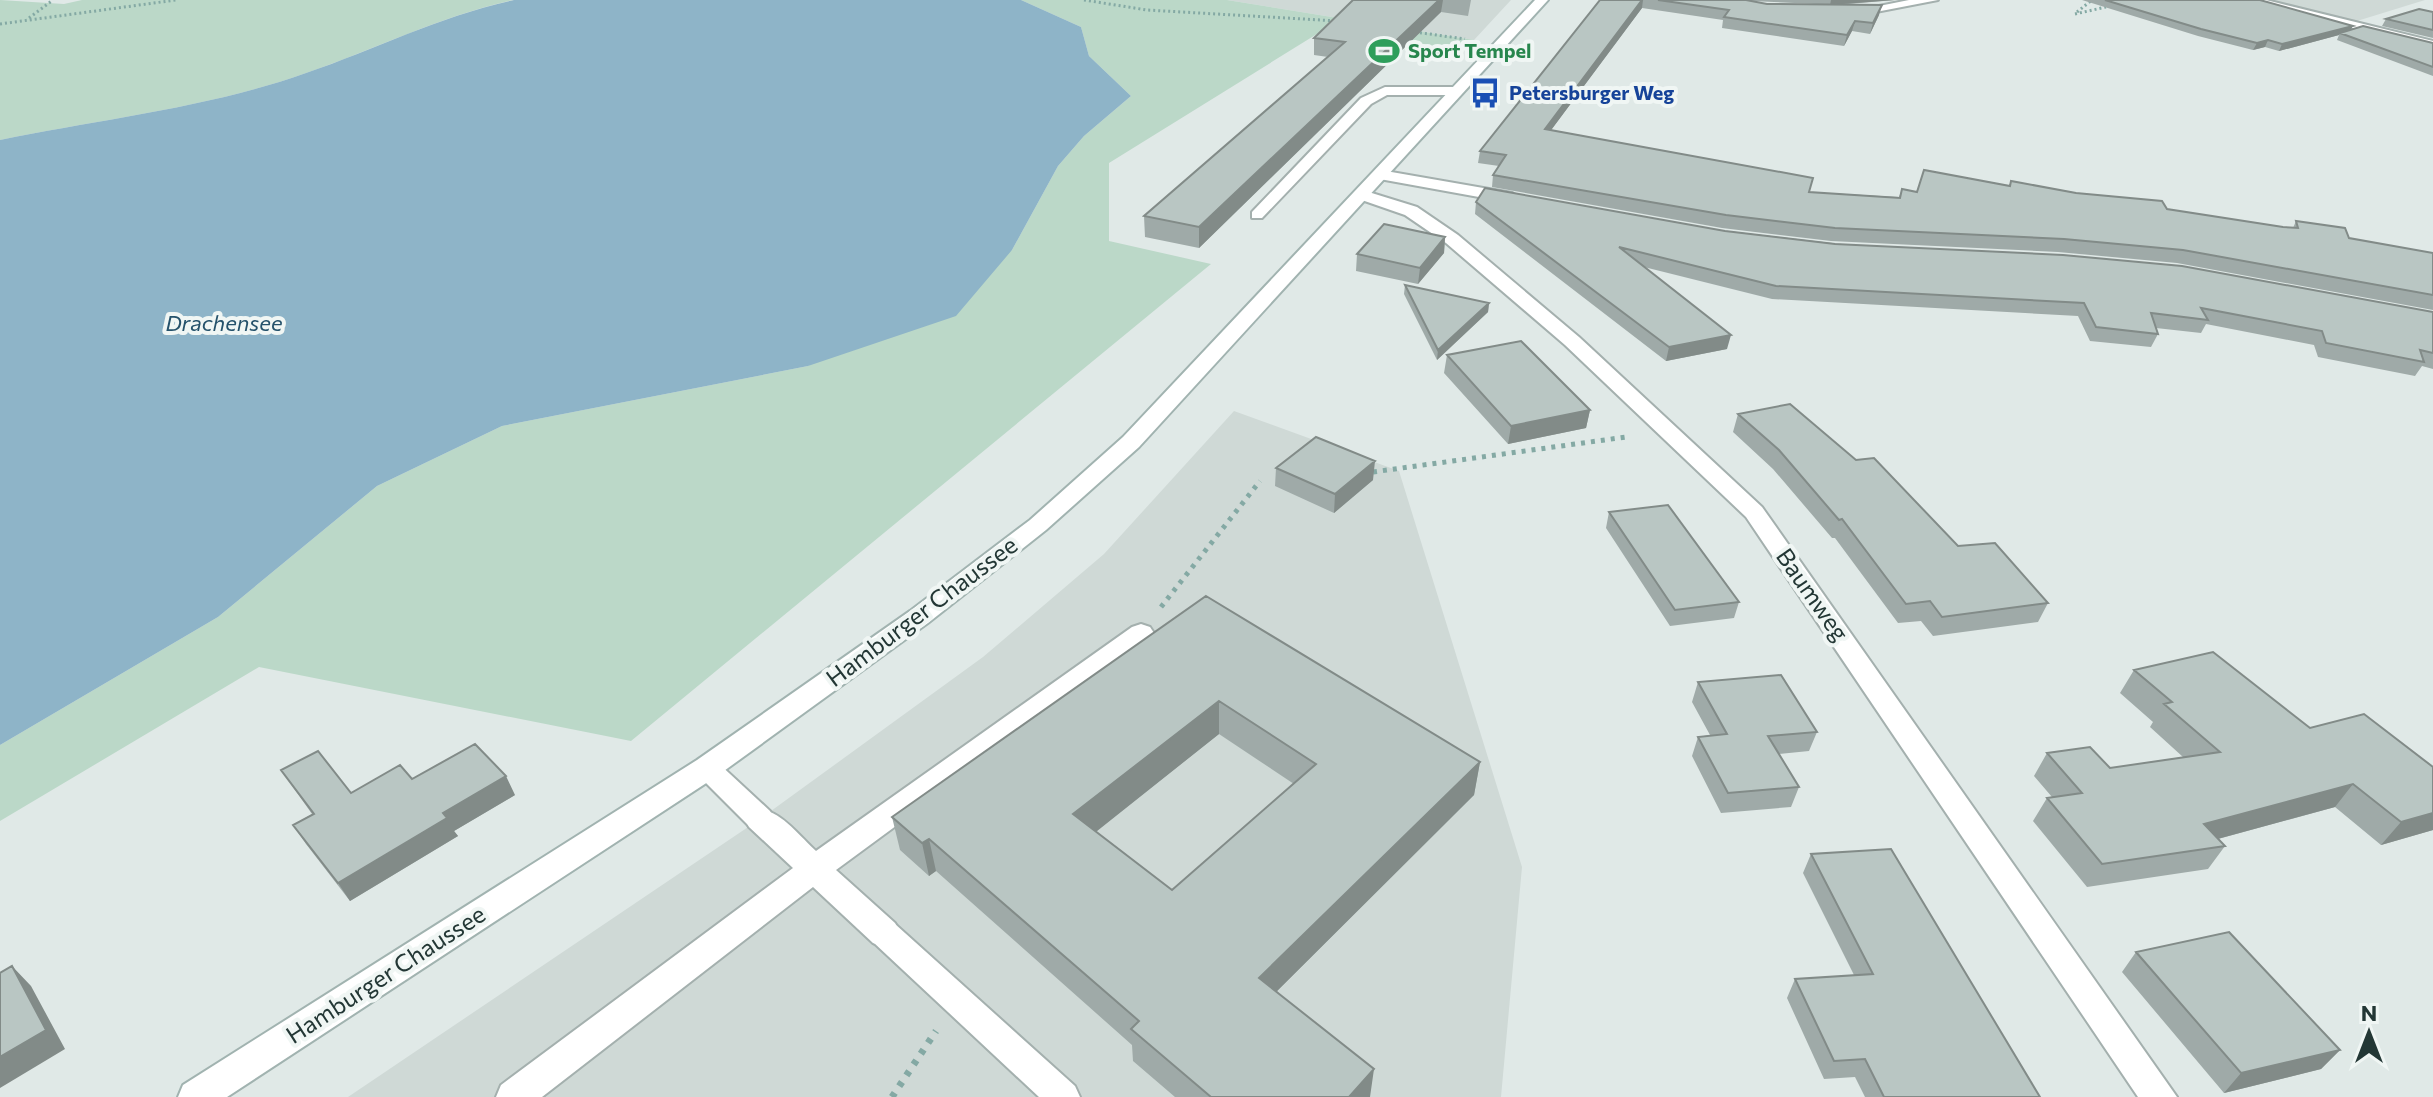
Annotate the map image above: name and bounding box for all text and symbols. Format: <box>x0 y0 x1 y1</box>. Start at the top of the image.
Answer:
sports icon: Sport Tempel <box>1367 34 1401 68</box>
place label: Sport Tempel <box>1408 38 1532 62</box>
bus stop icon: Petersburger Weg <box>1468 76 1502 110</box>
place label: Petersburger Weg <box>1509 80 1674 104</box>
water label: Drachensee <box>165 309 283 336</box>
street label: Hamburger Chaussee <box>820 530 1022 692</box>
street label: Baumweg <box>1771 542 1856 646</box>
street label: Hamburger Chaussee <box>280 899 490 1049</box>
north arrow <box>2329 993 2409 1073</box>
text: N <box>2361 999 2377 1026</box>

